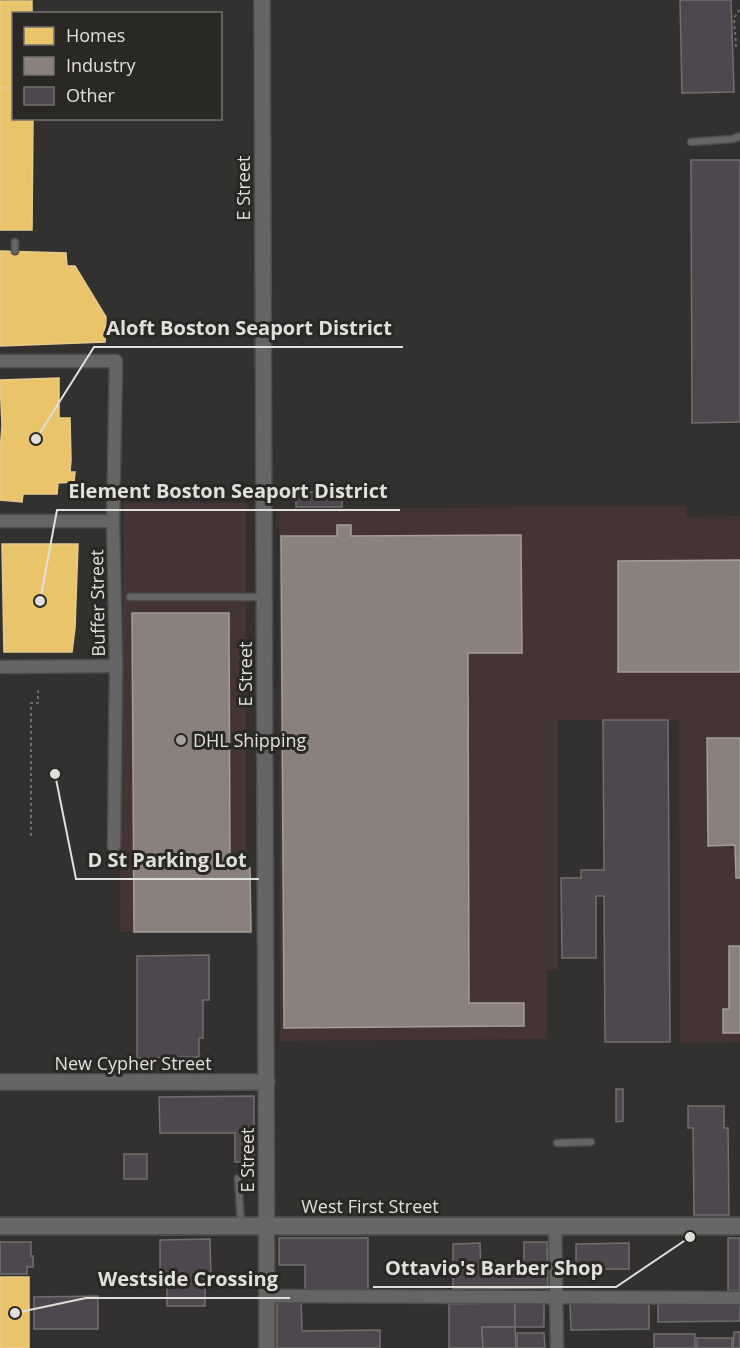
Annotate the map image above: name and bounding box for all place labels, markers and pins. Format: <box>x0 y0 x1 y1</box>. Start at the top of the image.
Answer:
callout: Aloft Boston Seaport District <box>94 309 403 347</box>
callout: Element Boston Seaport District <box>57 472 400 510</box>
place label: DHL Shipping <box>193 728 306 752</box>
marker: DHL Shipping <box>174 733 188 747</box>
callout: D St Parking Lot <box>76 841 259 879</box>
callout: Ottavio's Barber Shop <box>373 1249 616 1287</box>
callout: Westside Crossing <box>86 1260 290 1298</box>

